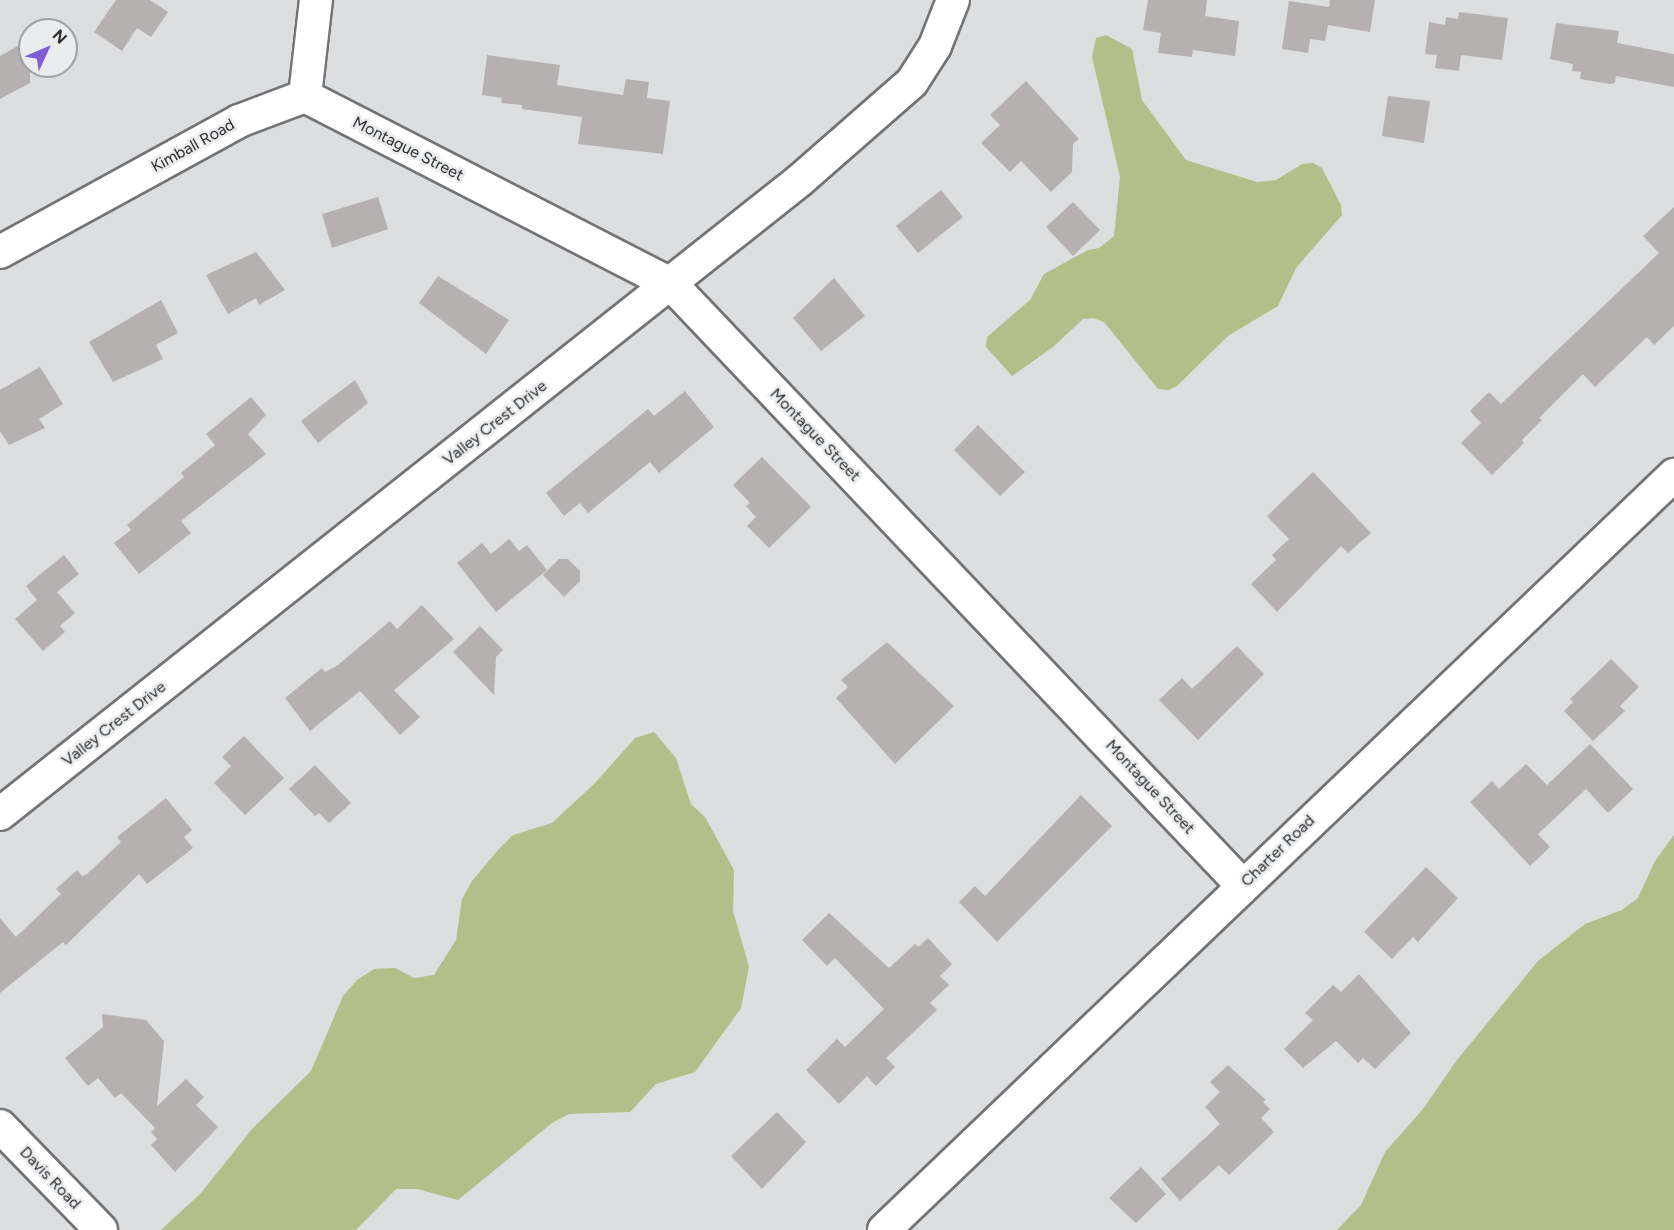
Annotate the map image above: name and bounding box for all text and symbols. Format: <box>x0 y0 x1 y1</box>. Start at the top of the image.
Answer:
north arrow <box>18 18 78 78</box>
text: N <box>49 25 71 48</box>
street label: Montague Street <box>349 113 467 185</box>
street label: Kimball Road <box>148 115 238 177</box>
street label: Valley Crest Drive <box>439 376 551 470</box>
street label: Montague Street <box>766 385 864 485</box>
street label: Valley Crest Drive <box>58 677 170 771</box>
street label: Montague Street <box>1101 736 1199 838</box>
street label: Charter Road <box>1237 811 1319 891</box>
street label: Davis Road <box>16 1143 84 1213</box>

